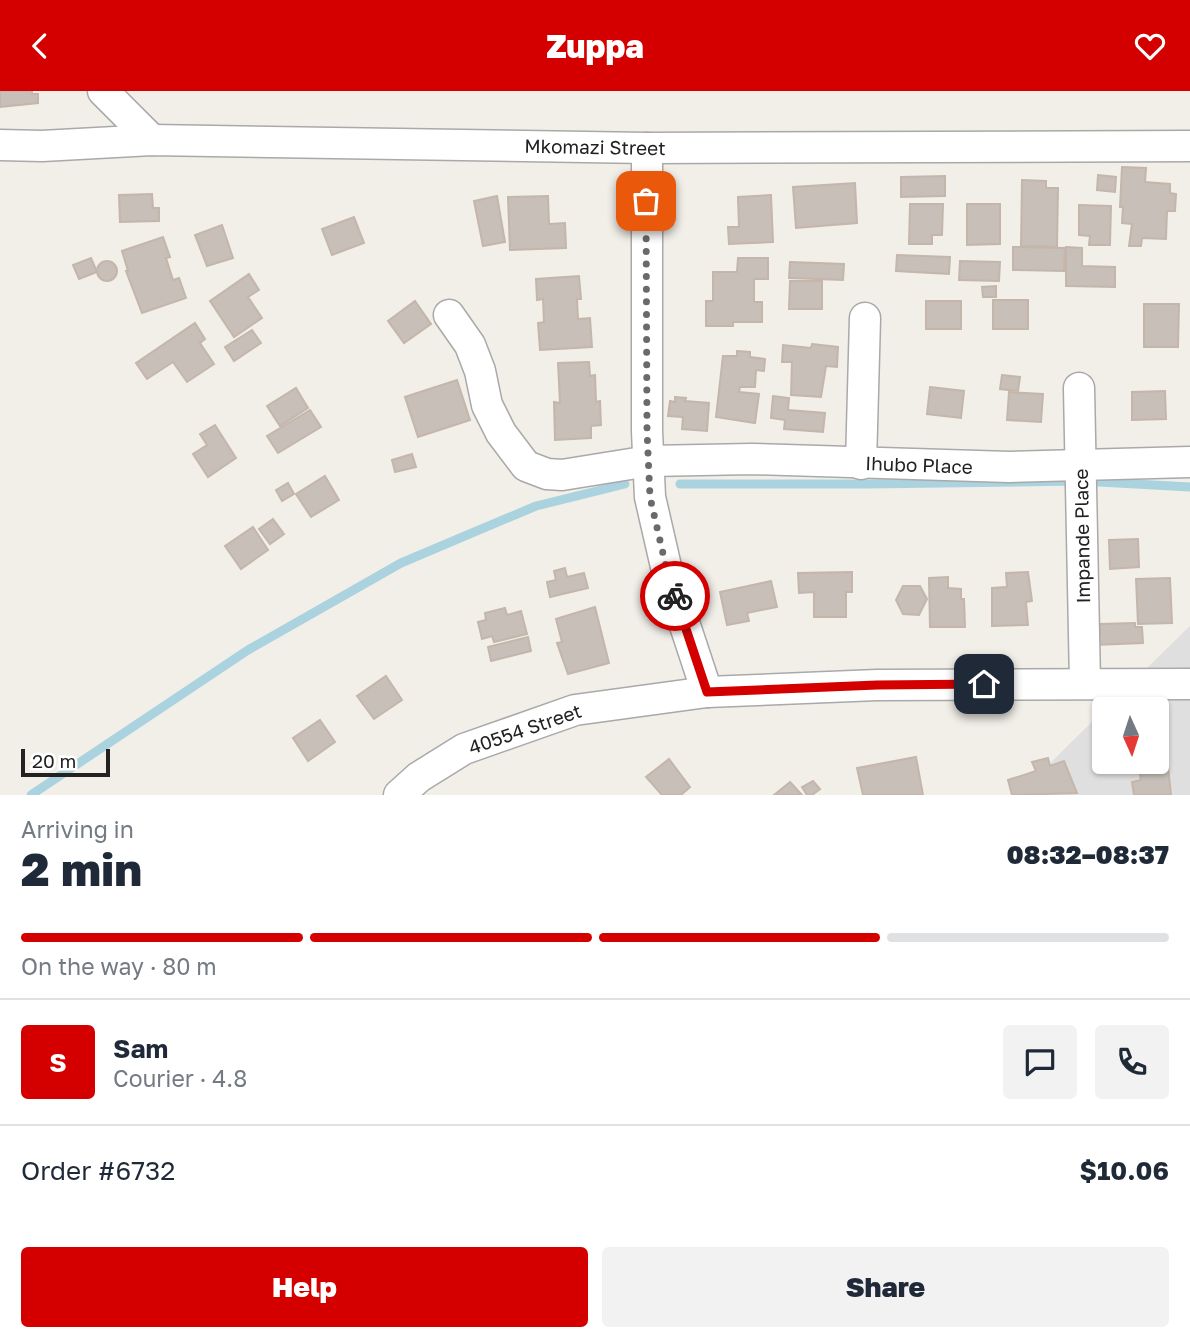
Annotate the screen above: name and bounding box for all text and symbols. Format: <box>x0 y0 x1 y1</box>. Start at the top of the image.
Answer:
icon: back <box>21 27 59 65</box>
text: Zuppa <box>546 27 644 65</box>
icon: heart <box>1131 27 1169 65</box>
street label: Mkomazi Street <box>524 134 666 159</box>
pin <box>616 171 676 231</box>
icon: bag <box>627 182 665 220</box>
street label: Ihubo Place <box>865 451 973 478</box>
street label: Impande Place <box>1069 468 1094 604</box>
courier <box>640 561 710 631</box>
icon: bike <box>656 577 694 615</box>
pin <box>954 654 1014 714</box>
icon: home <box>965 665 1003 703</box>
north arrow <box>1092 697 1169 773</box>
map controls <box>1092 697 1169 774</box>
street label: 40554 Street <box>465 698 584 759</box>
scale bar <box>21 746 110 778</box>
text: 20 m <box>32 749 76 772</box>
text: Arriving in <box>21 815 134 843</box>
text: 08:32–08:37 <box>1006 839 1169 870</box>
text: 2 min <box>21 841 142 896</box>
text: On the way · 80 m <box>21 952 217 980</box>
button: chat <box>1003 1025 1077 1099</box>
button: phone <box>1095 1025 1169 1099</box>
text: Sam <box>113 1033 168 1064</box>
text: S <box>49 1047 67 1078</box>
text: Courier · 4.8 <box>113 1064 247 1092</box>
text: Order #6732 <box>21 1155 175 1186</box>
text: $10.06 <box>1080 1155 1169 1186</box>
button: Help <box>21 1247 588 1327</box>
button: Share <box>602 1247 1169 1327</box>

